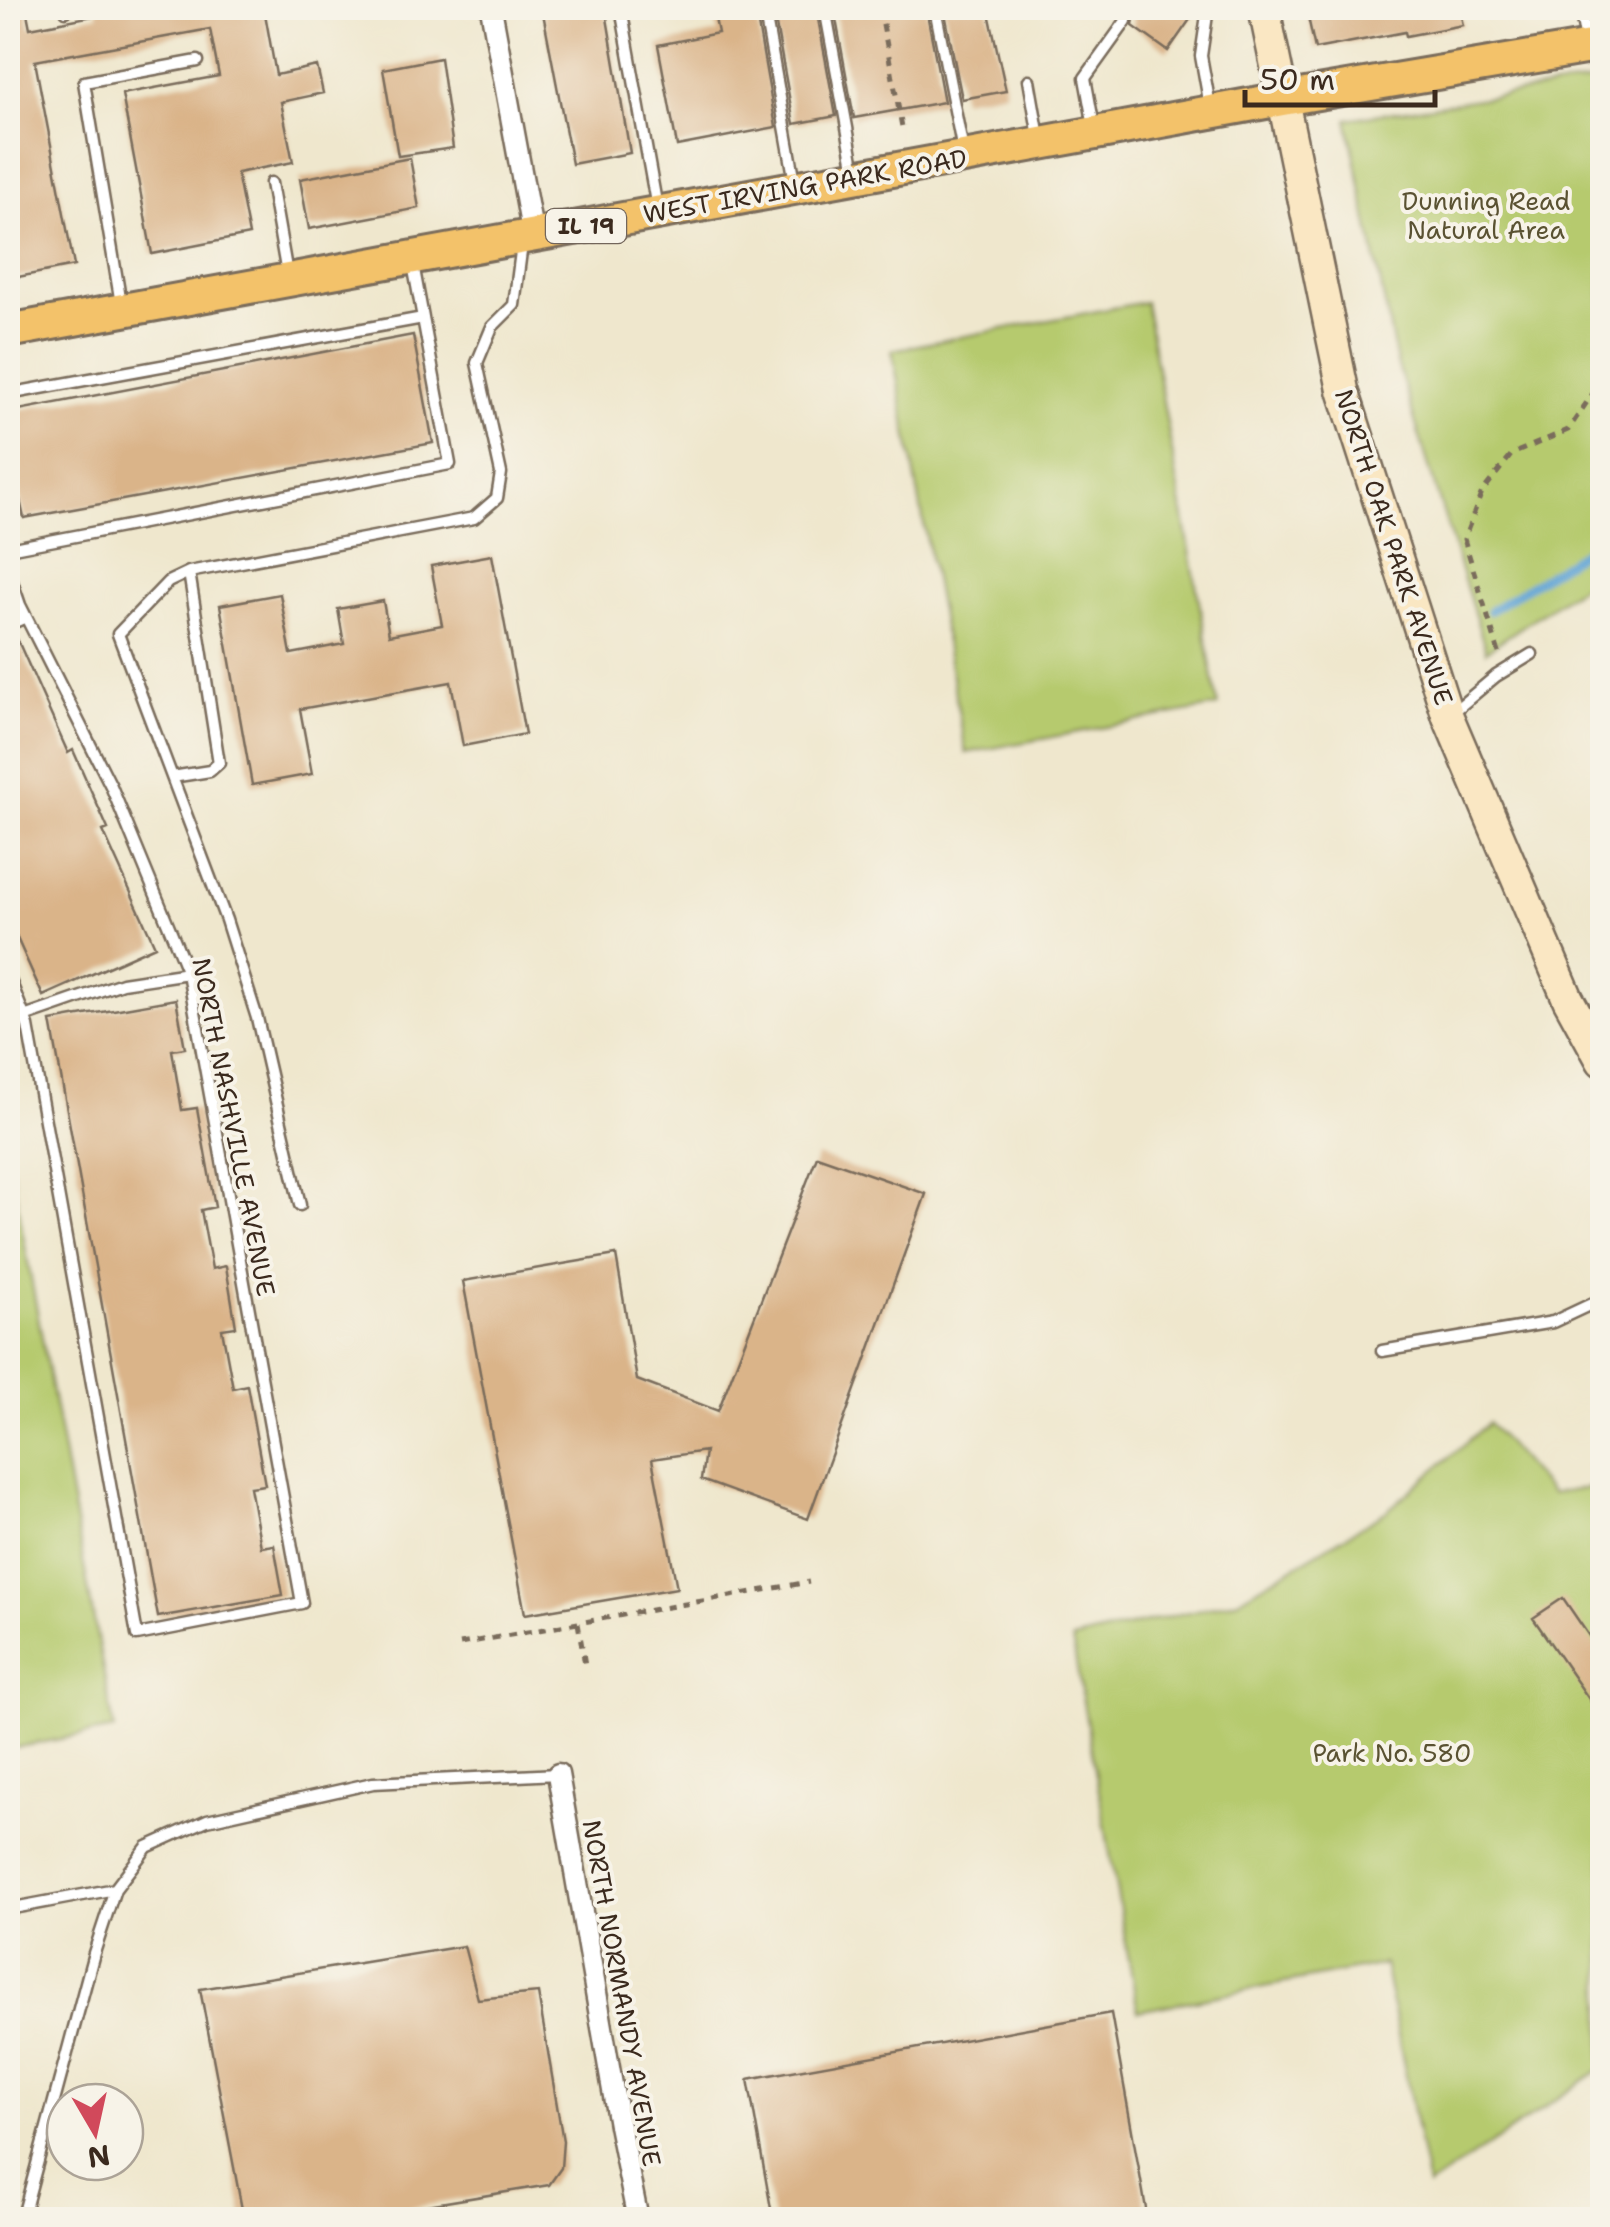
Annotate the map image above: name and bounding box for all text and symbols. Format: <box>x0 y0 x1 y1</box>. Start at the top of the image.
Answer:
scale bar <box>1245 45 1435 107</box>
text: 50 m <box>1260 59 1335 100</box>
street label: WEST IRVING PARK ROAD <box>641 141 969 231</box>
park label: Dunning Read Natural Area <box>1402 184 1570 247</box>
road number: IL 19 <box>546 209 626 243</box>
street label: NORTH OAK PARK AVENUE <box>1327 385 1461 709</box>
street label: NORTH NASHVILLE AVENUE <box>184 955 284 1299</box>
park label: Park No. 580 <box>1312 1736 1472 1770</box>
street label: NORTH NORMANDY AVENUE <box>575 1817 669 2169</box>
north arrow <box>45 2082 145 2182</box>
text: N <box>85 2136 113 2177</box>

